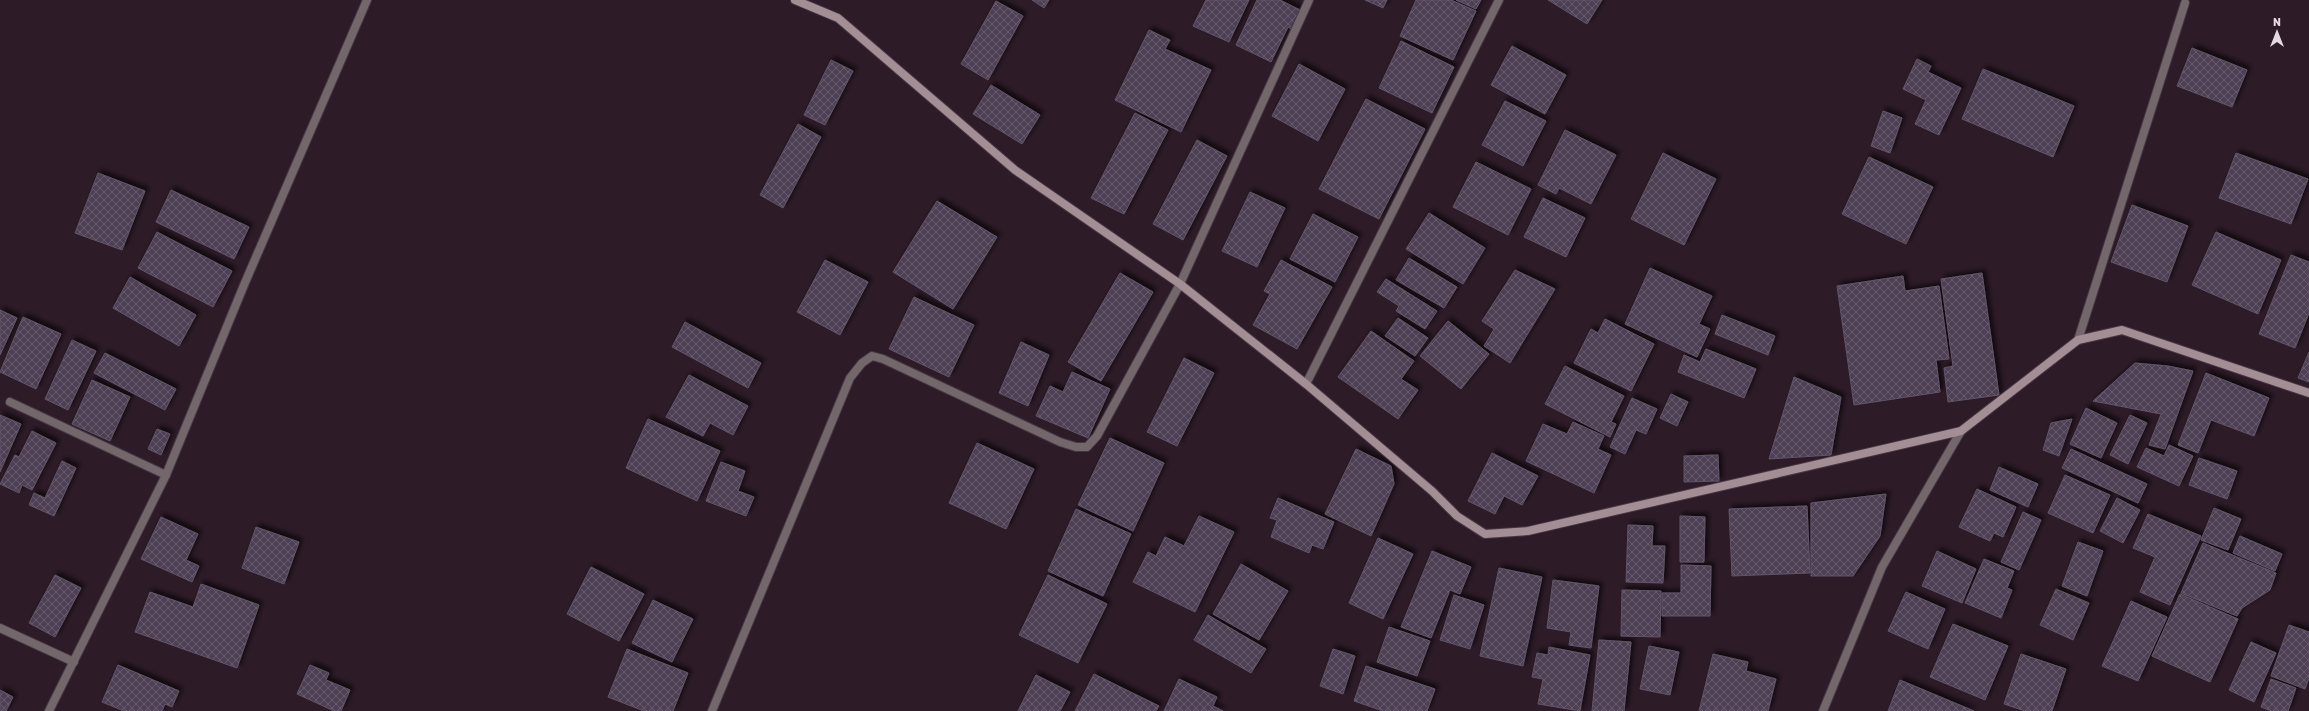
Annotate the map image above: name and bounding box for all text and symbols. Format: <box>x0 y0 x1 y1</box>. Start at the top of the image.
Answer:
north arrow <box>2257 12 2297 52</box>
text: N <box>2273 16 2281 29</box>

